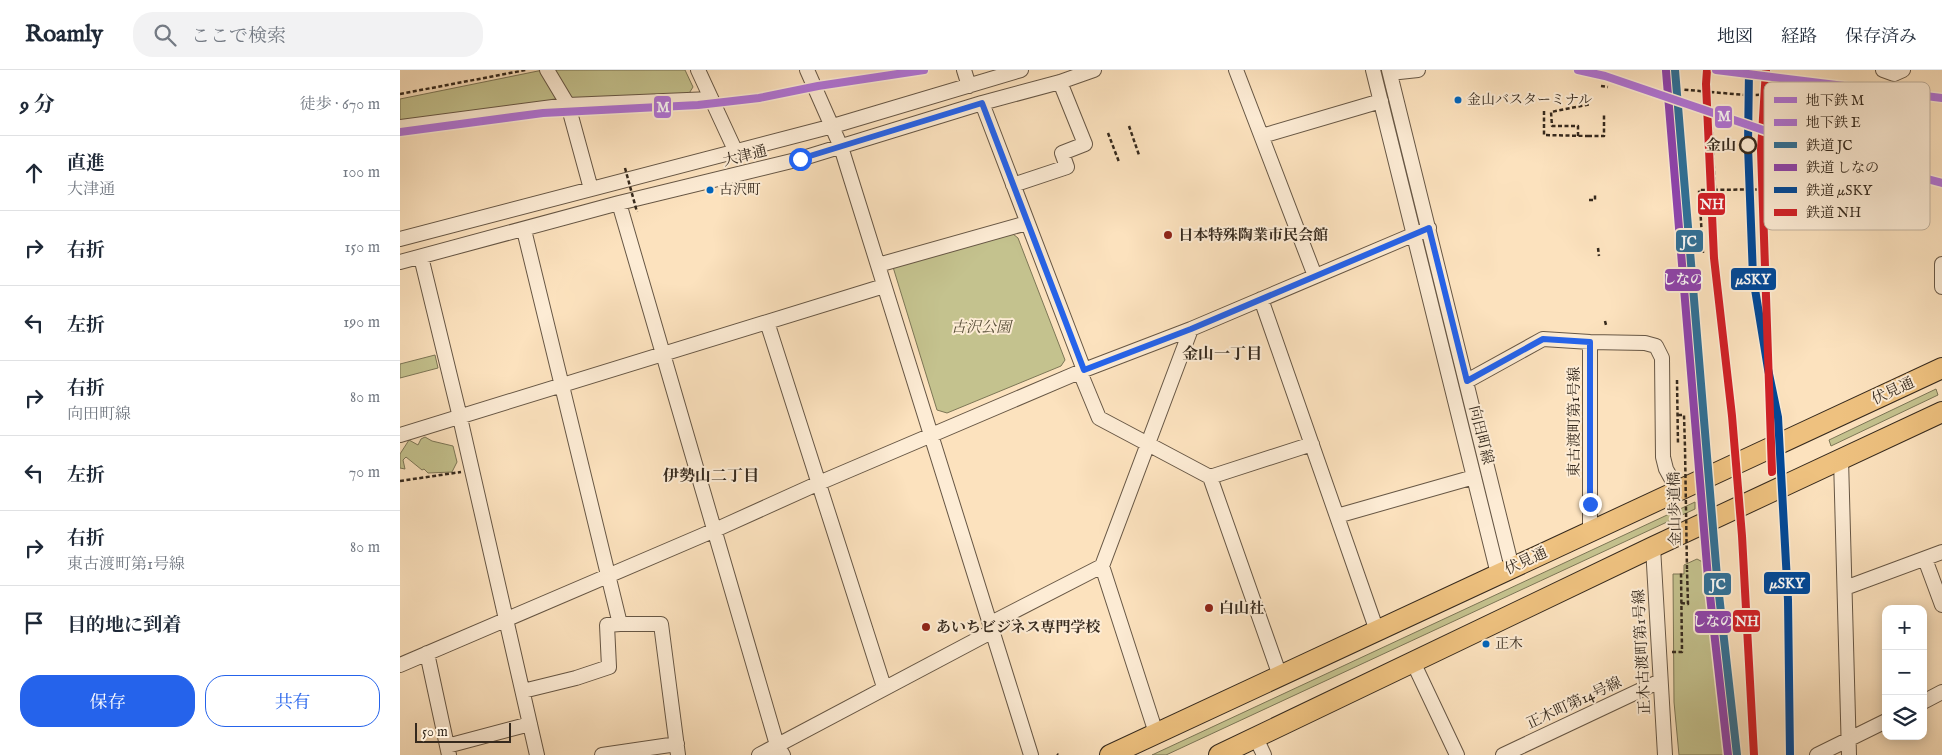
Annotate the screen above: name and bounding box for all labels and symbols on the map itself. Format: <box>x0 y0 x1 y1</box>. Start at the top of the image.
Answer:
legend <box>1764 82 1930 230</box>
place label: 金山バスターミナル <box>1467 91 1592 109</box>
text: 地下鉄 M <box>1806 92 1864 110</box>
line badge: M <box>653 95 672 119</box>
marker: 金山バスターミナル <box>1453 95 1463 105</box>
text: M <box>656 99 670 117</box>
line badge: M <box>1714 105 1733 129</box>
text: M <box>1717 108 1731 126</box>
text: 地下鉄 E <box>1806 114 1861 132</box>
place label: 金山 <box>1706 136 1736 155</box>
marker: 金山 <box>1739 136 1757 154</box>
text: 鉄道 JC <box>1806 137 1853 155</box>
street label: 大津通 <box>721 141 769 171</box>
route start <box>789 148 812 171</box>
text: 鉄道 しなの <box>1806 159 1879 177</box>
place label: 古沢町 <box>719 181 761 199</box>
text: 鉄道 μSKY <box>1806 182 1874 200</box>
marker: 古沢町 <box>705 185 715 195</box>
line badge: NH <box>1697 192 1726 216</box>
text: NH <box>1699 196 1724 214</box>
text: 鉄道 NH <box>1806 204 1861 222</box>
place label: 日本特殊陶業市民会館 <box>1178 226 1328 245</box>
marker: 日本特殊陶業市民会館 <box>1162 229 1174 241</box>
line badge: JC <box>1675 229 1704 253</box>
text: JC <box>1679 233 1697 251</box>
line badge: μSKY <box>1730 267 1777 291</box>
line badge: しなの <box>1664 268 1702 292</box>
text: しなの <box>1662 271 1704 289</box>
text: μSKY <box>1734 271 1772 289</box>
park label: 古沢公園 <box>951 318 1014 337</box>
district label: 金山一丁目 <box>1182 345 1262 365</box>
street label: 東古渡町第1号線 <box>1565 367 1584 477</box>
street label: 伏見通 <box>1869 373 1917 409</box>
street label: 向田町線 <box>1465 404 1497 466</box>
district label: 伊勢山二丁目 <box>663 467 759 487</box>
street label: 金山歩道橋 <box>1665 471 1685 547</box>
route end <box>1579 493 1602 516</box>
street label: 伏見通 <box>1502 543 1550 579</box>
line badge: μSKY <box>1763 571 1811 595</box>
line badge: JC <box>1703 572 1732 596</box>
text: μSKY <box>1768 575 1806 593</box>
text: JC <box>1708 576 1726 594</box>
street label: 正木古渡町第1号線 <box>1629 589 1655 715</box>
place label: 白山社 <box>1219 599 1264 618</box>
marker: 白山社 <box>1203 602 1215 614</box>
line badge: NH <box>1732 609 1761 633</box>
line badge: しなの <box>1694 610 1732 634</box>
text: しなの <box>1692 613 1734 631</box>
text: NH <box>1734 613 1759 631</box>
place label: あいちビジネス専門学校 <box>936 618 1101 637</box>
marker: あいちビジネス専門学校 <box>920 621 932 633</box>
place label: 正木 <box>1495 635 1523 653</box>
marker: 正木 <box>1481 639 1491 649</box>
street label: 正木町第14号線 <box>1523 673 1625 733</box>
scale bar <box>415 720 511 743</box>

